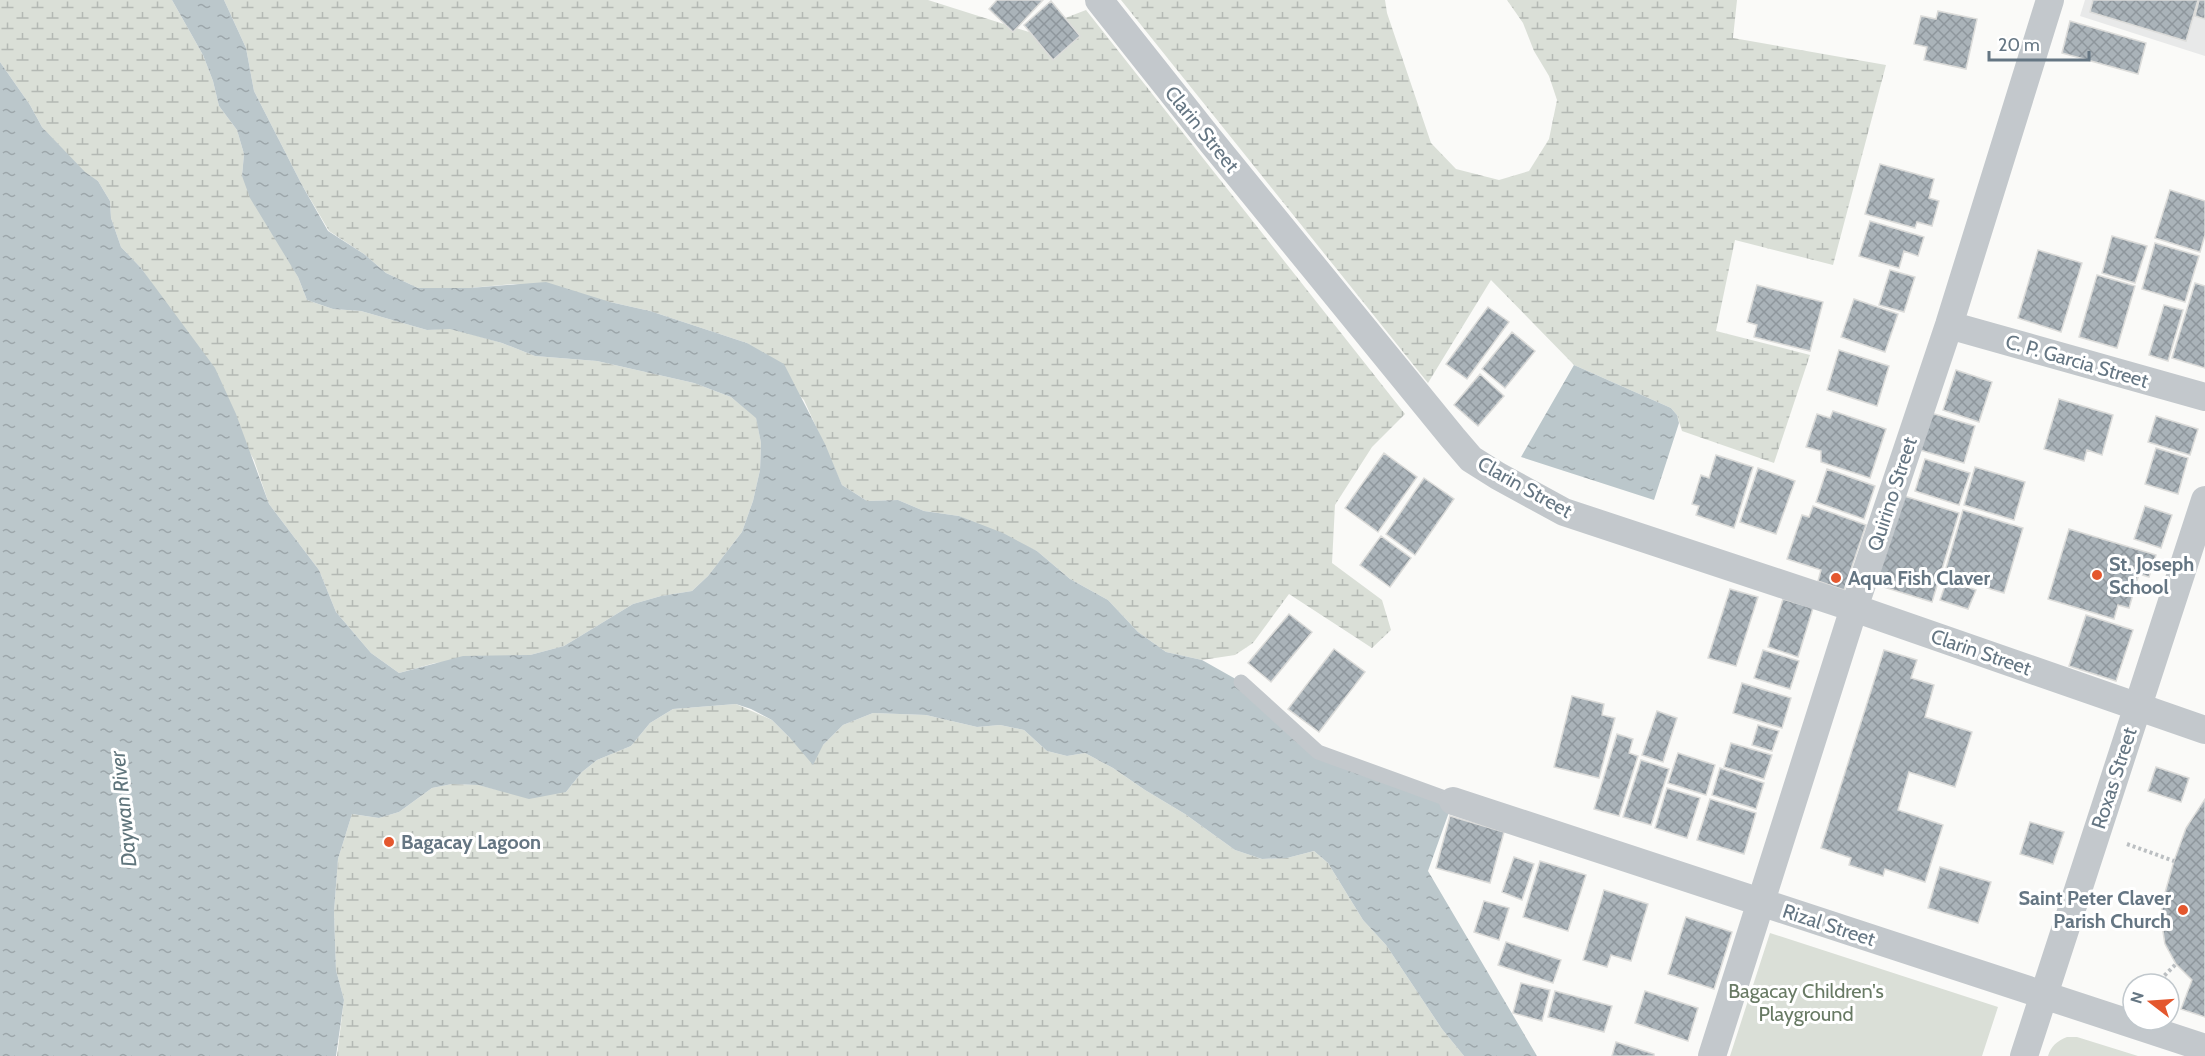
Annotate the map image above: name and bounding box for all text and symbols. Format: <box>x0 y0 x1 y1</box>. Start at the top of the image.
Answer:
scale bar <box>1989 24 2090 62</box>
text: 20 m <box>1998 34 2040 56</box>
street label: Clarin Street <box>1160 81 1244 177</box>
street label: C. P. Garcia Street <box>2003 329 2151 393</box>
street label: Quirino Street <box>1862 434 1922 554</box>
street label: Clarin Street <box>1474 451 1577 523</box>
place label: St. Joseph School <box>2109 552 2194 599</box>
place label: Aqua Fish Claver <box>1848 566 1990 590</box>
marker: St. Joseph School <box>2090 568 2104 582</box>
marker: Aqua Fish Claver <box>1829 571 1843 585</box>
street label: Clarin Street <box>1928 624 2034 680</box>
street label: Roxas Street <box>2086 724 2142 832</box>
water label: Daywan River <box>104 748 142 868</box>
place label: Bagacay Lagoon <box>401 830 541 854</box>
marker: Bagacay Lagoon <box>382 835 396 849</box>
place label: Saint Peter Claver Parish Church <box>2018 886 2171 933</box>
street label: Rizal Street <box>1780 899 1879 951</box>
marker: Saint Peter Claver Parish Church <box>2176 903 2190 917</box>
north arrow <box>2121 972 2181 1032</box>
park label: Bagacay Children's Playground <box>1728 979 1884 1026</box>
text: N <box>2126 990 2148 1006</box>

